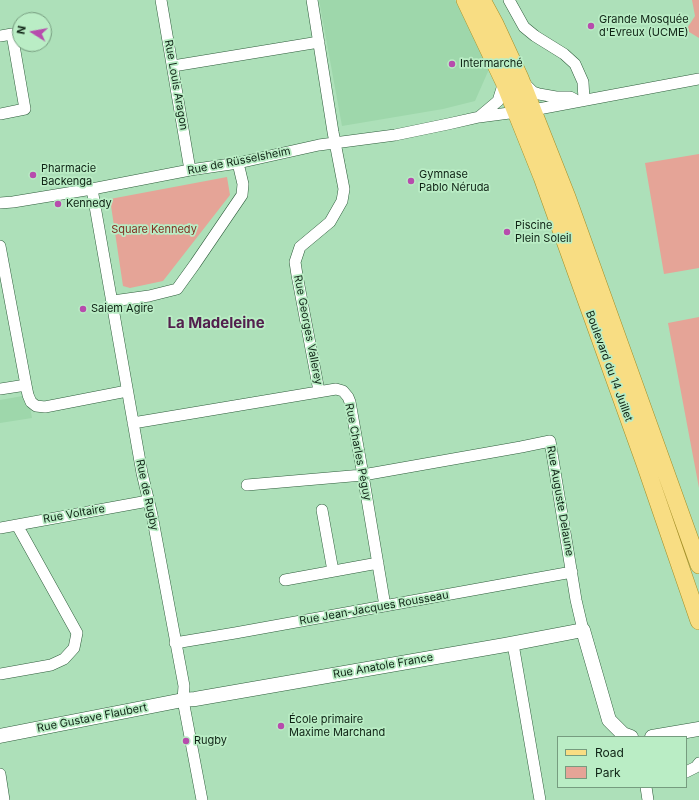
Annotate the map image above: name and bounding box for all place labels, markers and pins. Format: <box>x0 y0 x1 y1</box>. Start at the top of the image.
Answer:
place label: Grande Mosquée d'Evreux (UCME) <box>599 13 689 39</box>
marker: Grande Mosquée d'Evreux (UCME) <box>586 21 596 31</box>
place label: Intermarché <box>460 57 523 71</box>
marker: Intermarché <box>447 59 457 69</box>
place label: Pharmacie Backenga <box>41 162 96 188</box>
place label: Gymnase Pablo Néruda <box>419 168 490 194</box>
marker: Pharmacie Backenga <box>28 170 38 180</box>
marker: Gymnase Pablo Néruda <box>406 176 416 186</box>
place label: Kennedy <box>66 197 112 211</box>
marker: Kennedy <box>53 199 63 209</box>
place label: Piscine Plein Soleil <box>515 219 571 245</box>
marker: Piscine Plein Soleil <box>502 227 512 237</box>
place label: Saiem Agire <box>91 302 153 316</box>
marker: Saiem Agire <box>78 304 88 314</box>
place label: École primaire Maxime Marchand <box>289 713 385 739</box>
marker: École primaire Maxime Marchand <box>276 721 286 731</box>
place label: Rugby <box>194 734 227 748</box>
marker: Rugby <box>181 736 191 746</box>

